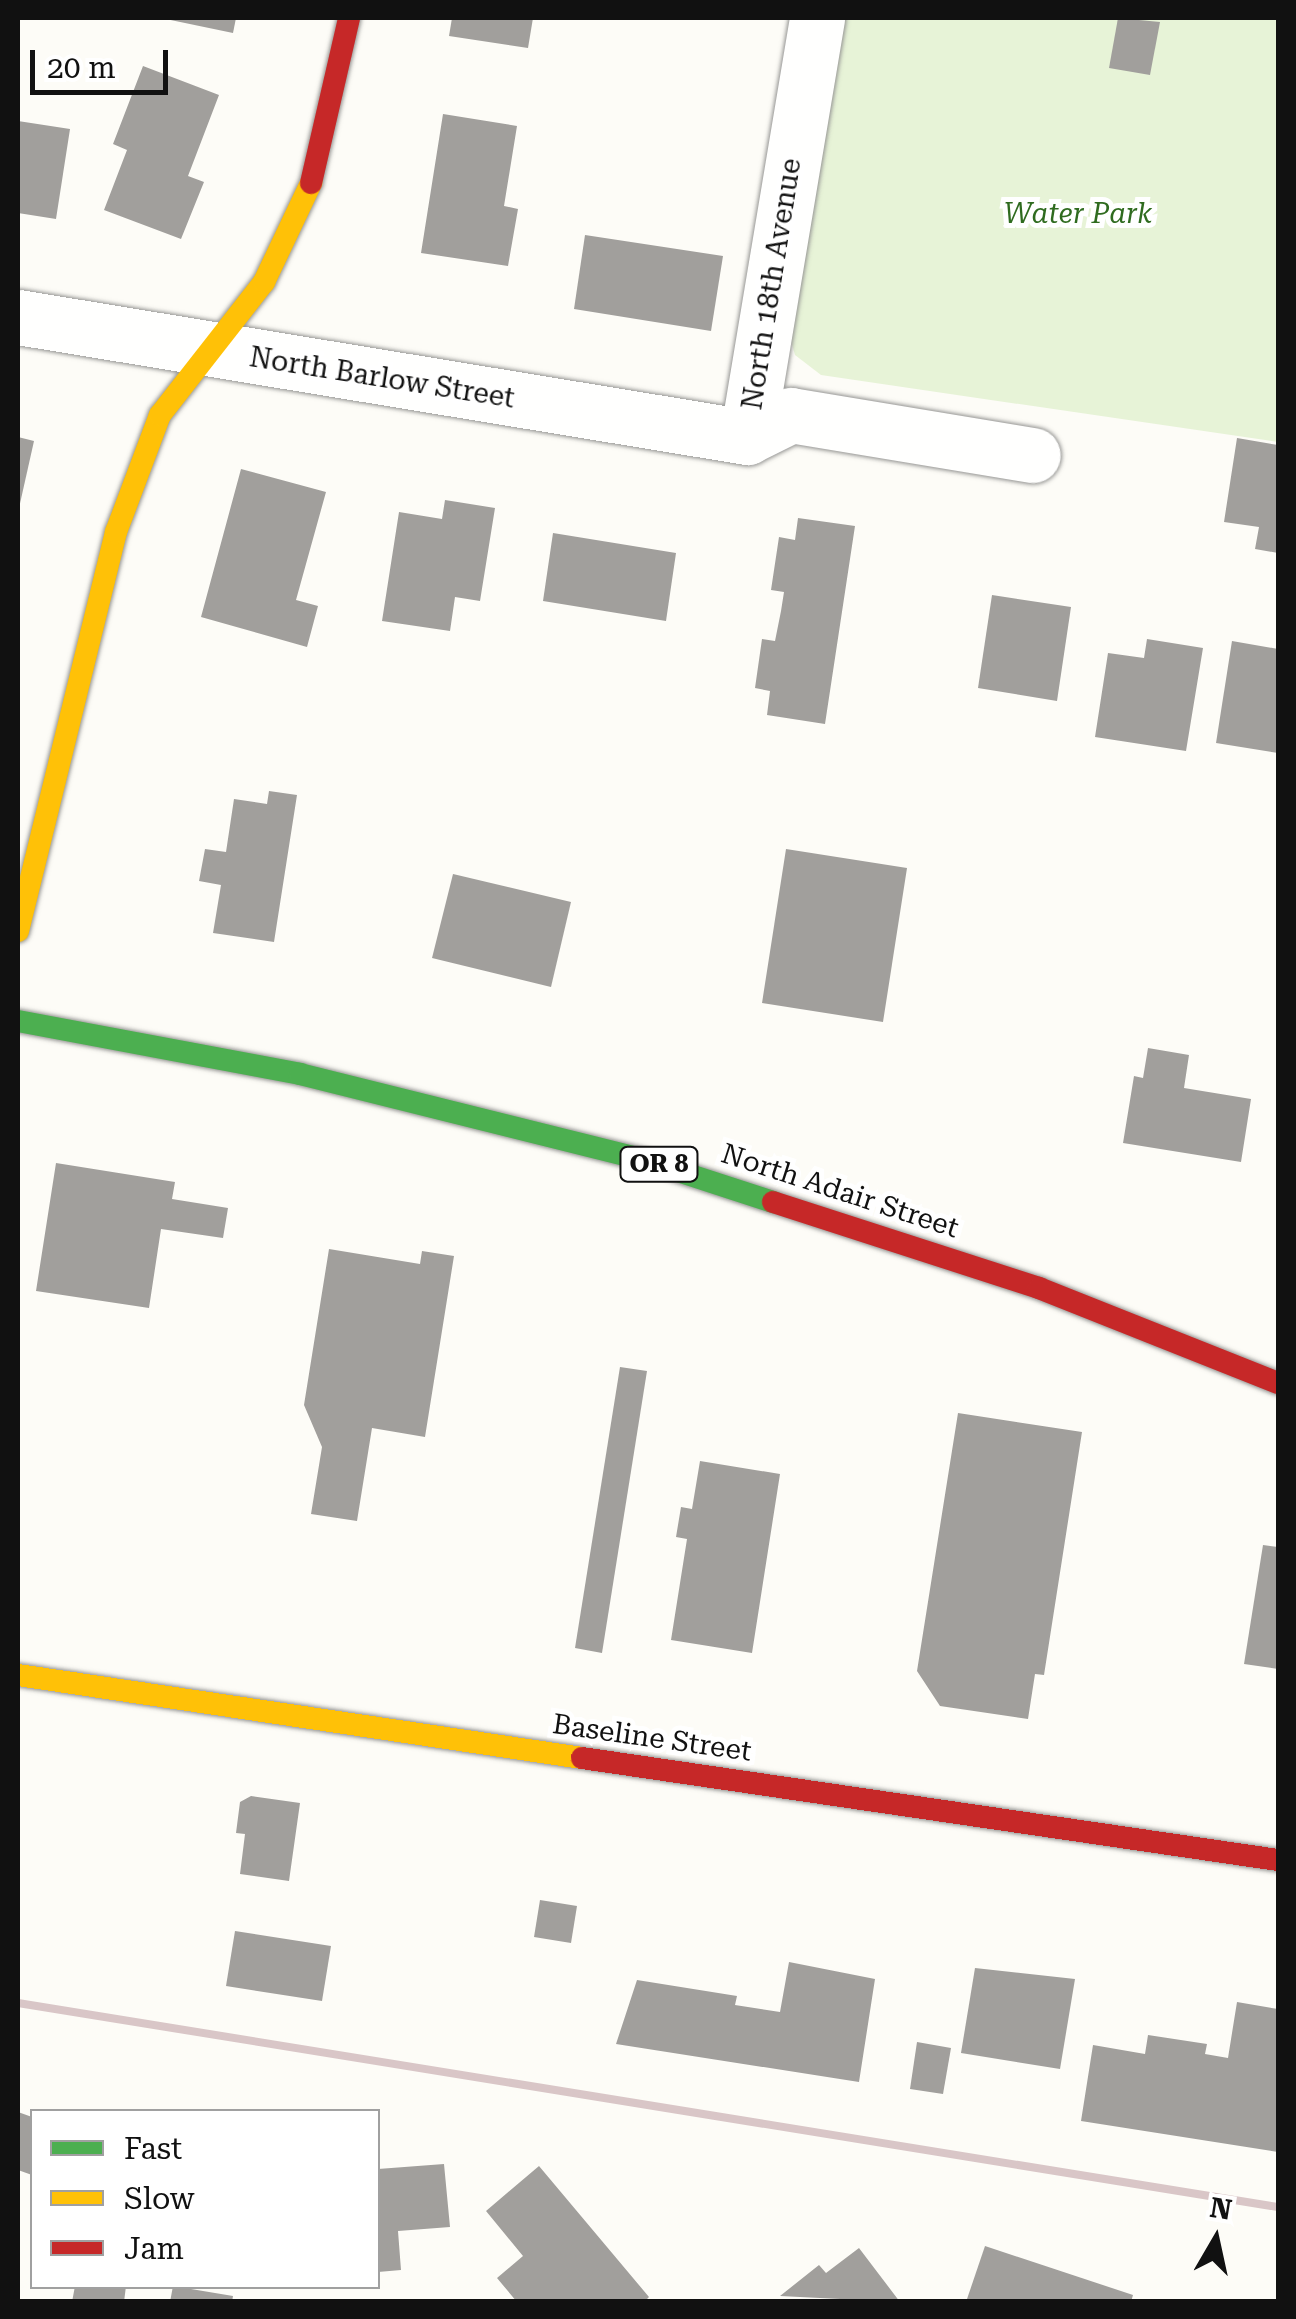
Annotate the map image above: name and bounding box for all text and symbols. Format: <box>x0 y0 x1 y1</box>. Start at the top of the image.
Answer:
scale bar <box>35 30 172 92</box>
text: 20 m <box>47 50 116 85</box>
street label: North 18th Avenue <box>736 156 808 412</box>
park label: Water Park <box>1004 197 1152 231</box>
street label: North Barlow Street <box>247 340 517 416</box>
street label: North Adair Street <box>717 1137 963 1245</box>
road number: OR 8 <box>619 1144 699 1184</box>
street label: Baseline Street <box>550 1707 754 1769</box>
legend <box>30 2109 380 2289</box>
text: Fast <box>124 2131 182 2166</box>
text: Slow <box>124 2181 195 2216</box>
north arrow <box>1166 2189 1266 2289</box>
text: N <box>1208 2191 1234 2227</box>
text: Jam <box>124 2231 184 2266</box>

